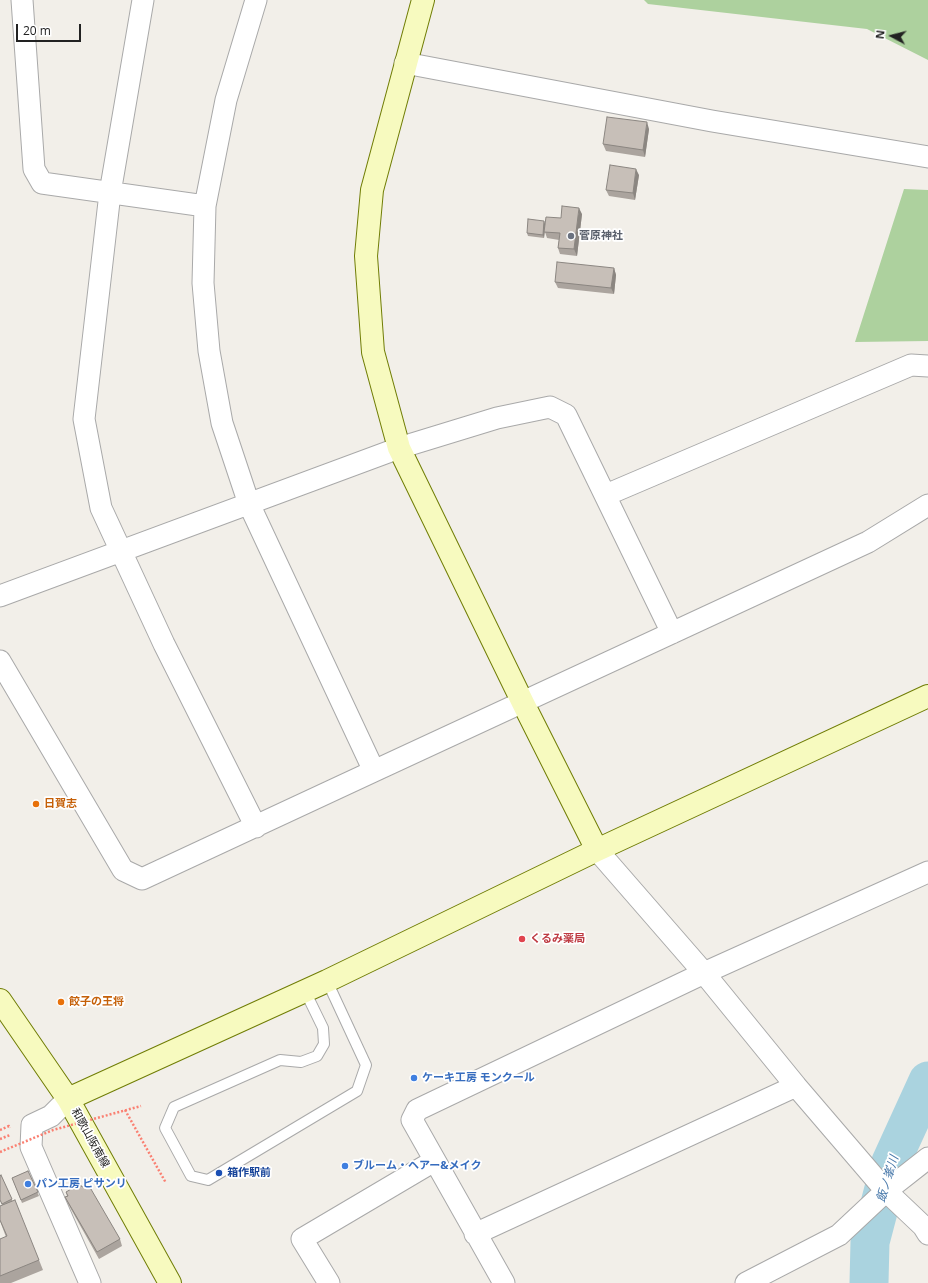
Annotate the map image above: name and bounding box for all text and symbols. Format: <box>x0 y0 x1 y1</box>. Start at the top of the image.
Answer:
scale bar <box>18 16 83 42</box>
north arrow <box>872 16 912 56</box>
text: 20 m <box>23 22 51 39</box>
text: N <box>872 29 888 40</box>
place label: 菅原神社 <box>579 229 623 243</box>
marker: 菅原神社 <box>566 231 576 241</box>
place label: 日賀志 <box>44 797 77 811</box>
marker: 日賀志 <box>31 799 41 809</box>
place label: くるみ薬局 <box>530 932 585 946</box>
marker: くるみ薬局 <box>517 934 527 944</box>
place label: 餃子の王将 <box>69 995 124 1009</box>
marker: 餃子の王将 <box>56 997 66 1007</box>
place label: ケーキ工房 モンクール <box>422 1071 535 1085</box>
marker: ケーキ工房 モンクール <box>409 1073 419 1083</box>
street label: 和歌山阪南線 <box>68 1106 112 1170</box>
water label: 飯ノ峯川 <box>874 1154 902 1204</box>
place label: ブルーム・ヘアー&メイク <box>353 1159 482 1173</box>
marker: ブルーム・ヘアー&メイク <box>340 1161 350 1171</box>
place label: 箱作駅前 <box>227 1166 271 1180</box>
marker: 箱作駅前 <box>214 1168 224 1178</box>
place label: パン工房 ピサンリ <box>36 1177 127 1191</box>
marker: パン工房 ピサンリ <box>23 1179 33 1189</box>

